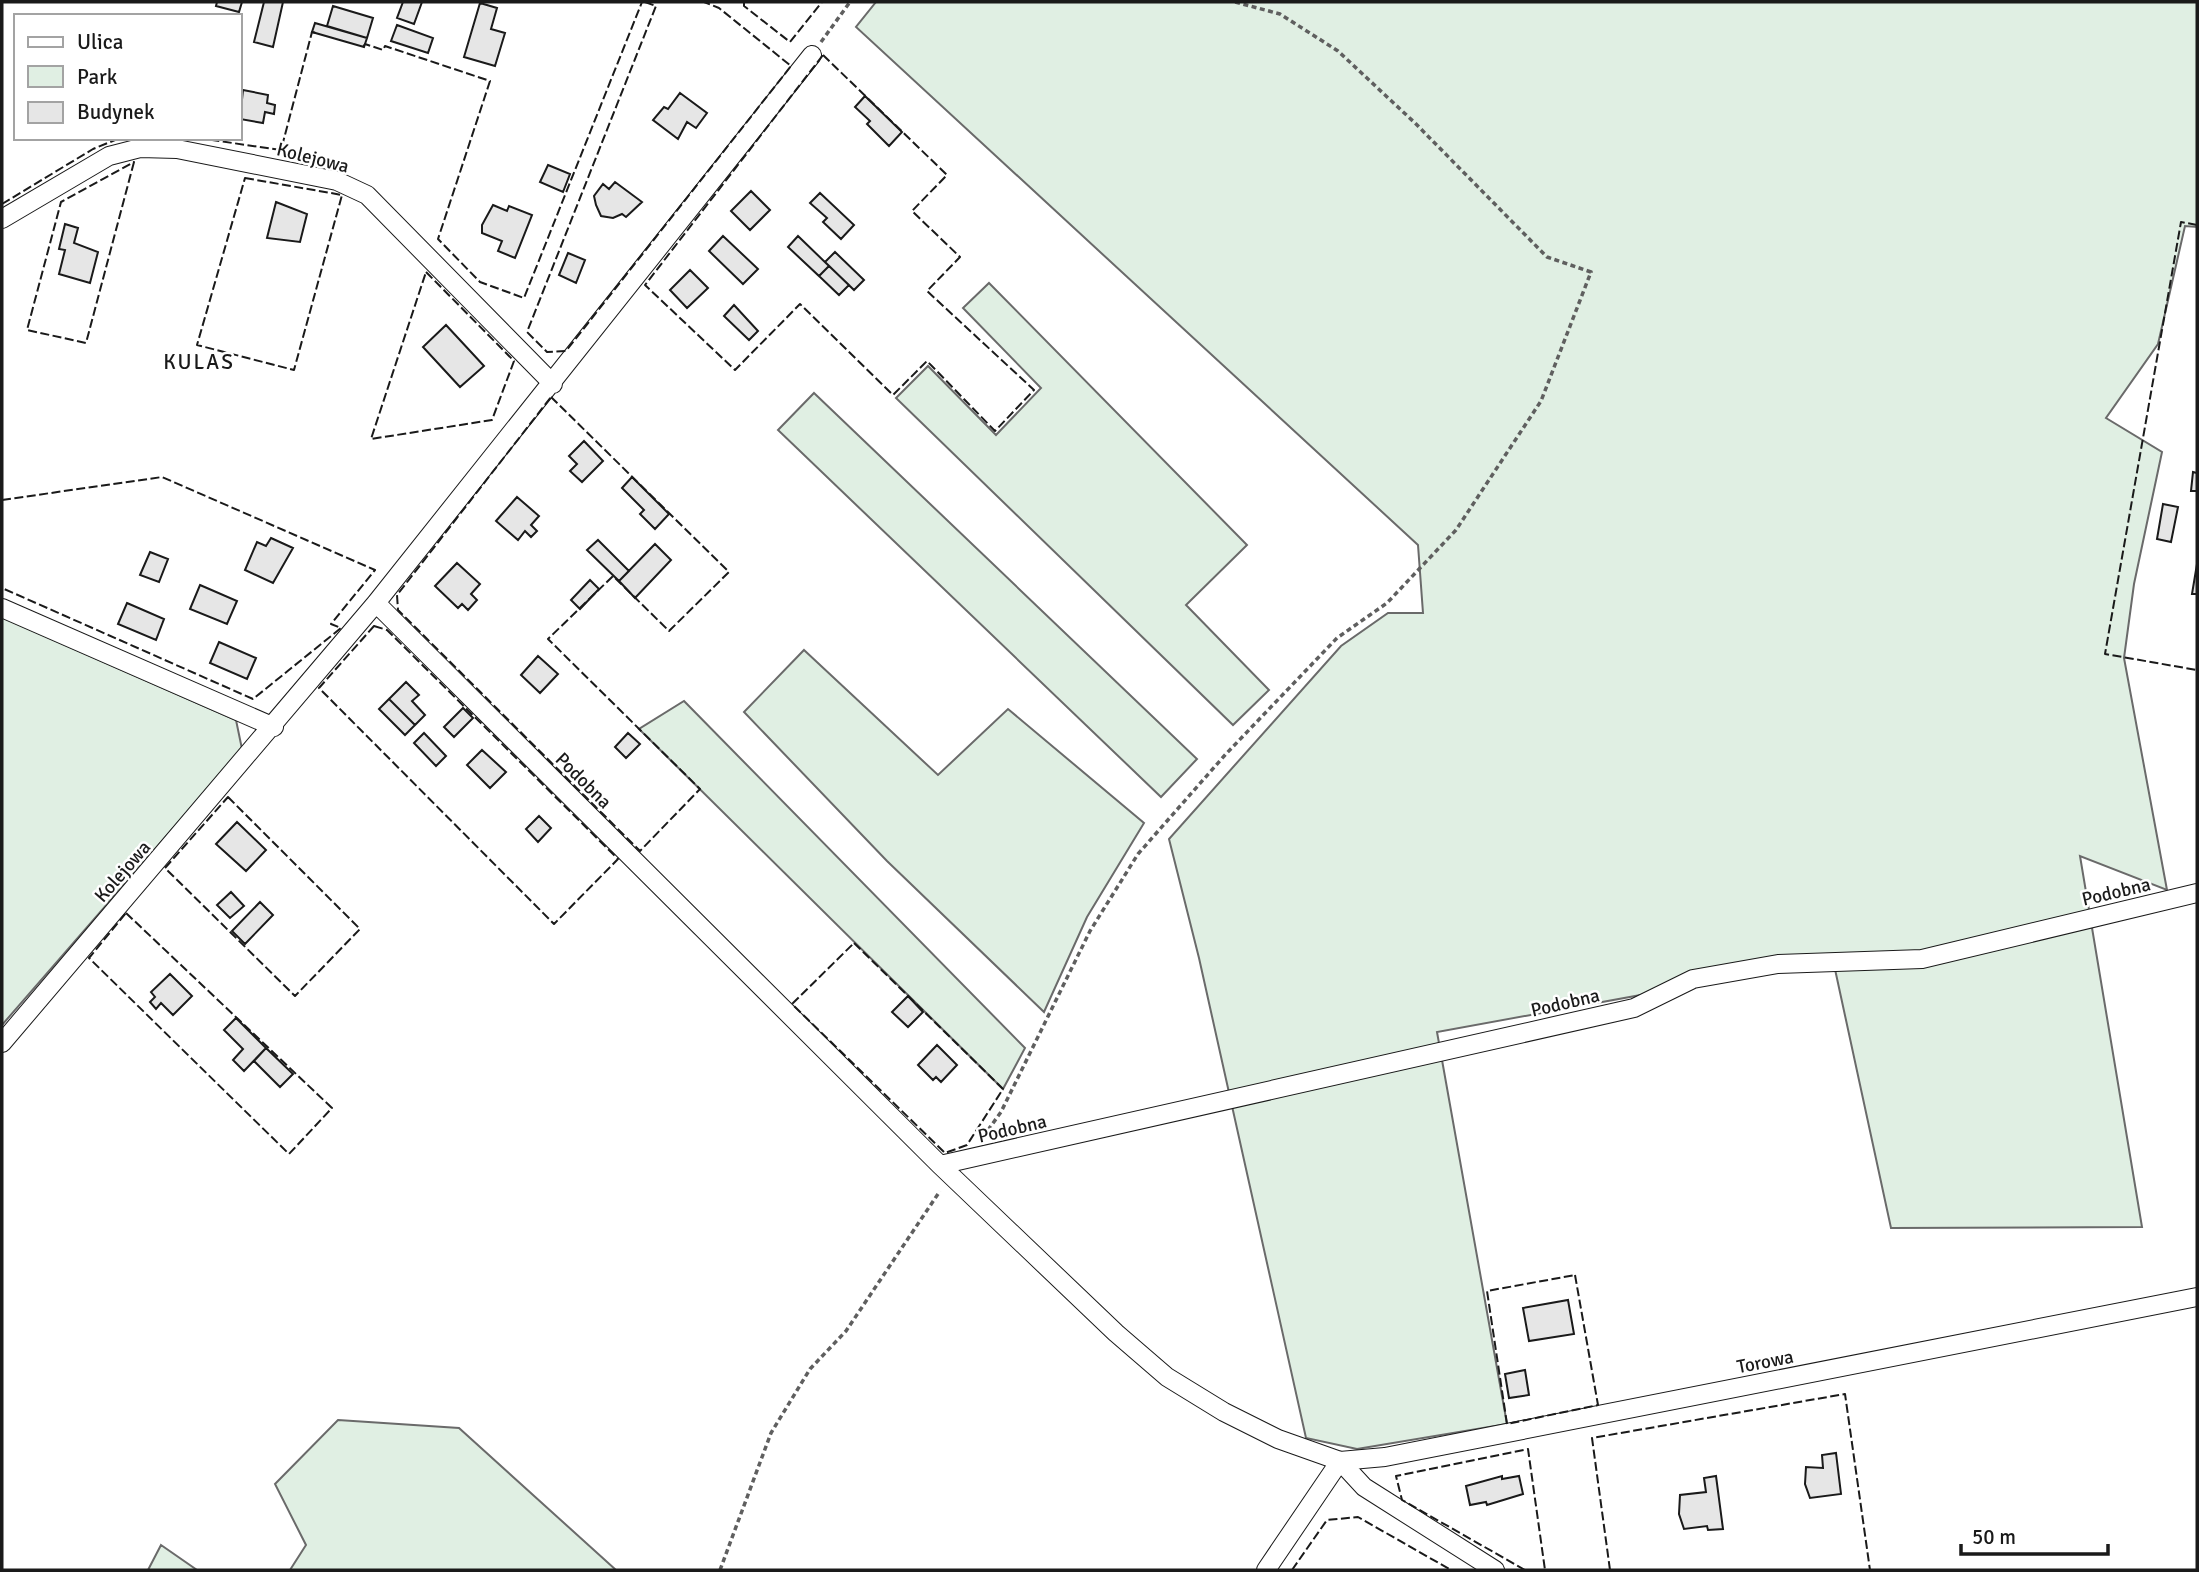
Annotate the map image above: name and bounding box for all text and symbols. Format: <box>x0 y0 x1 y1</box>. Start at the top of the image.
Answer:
legend <box>14 14 242 140</box>
text: Ulica <box>77 29 123 55</box>
text: Park <box>77 64 118 90</box>
text: Budynek <box>77 99 155 125</box>
street label: Kolejowa <box>274 137 352 179</box>
district label: KULAS <box>163 349 235 375</box>
street label: Podobna <box>550 747 617 814</box>
street label: Kolejowa <box>89 836 156 907</box>
street label: Podobna <box>2079 872 2153 912</box>
street label: Podobna <box>1528 983 1602 1023</box>
street label: Podobna <box>975 1109 1049 1149</box>
street label: Torowa <box>1735 1345 1796 1379</box>
scale bar <box>1961 1512 2108 1556</box>
text: 50 m <box>1972 1524 2016 1550</box>

